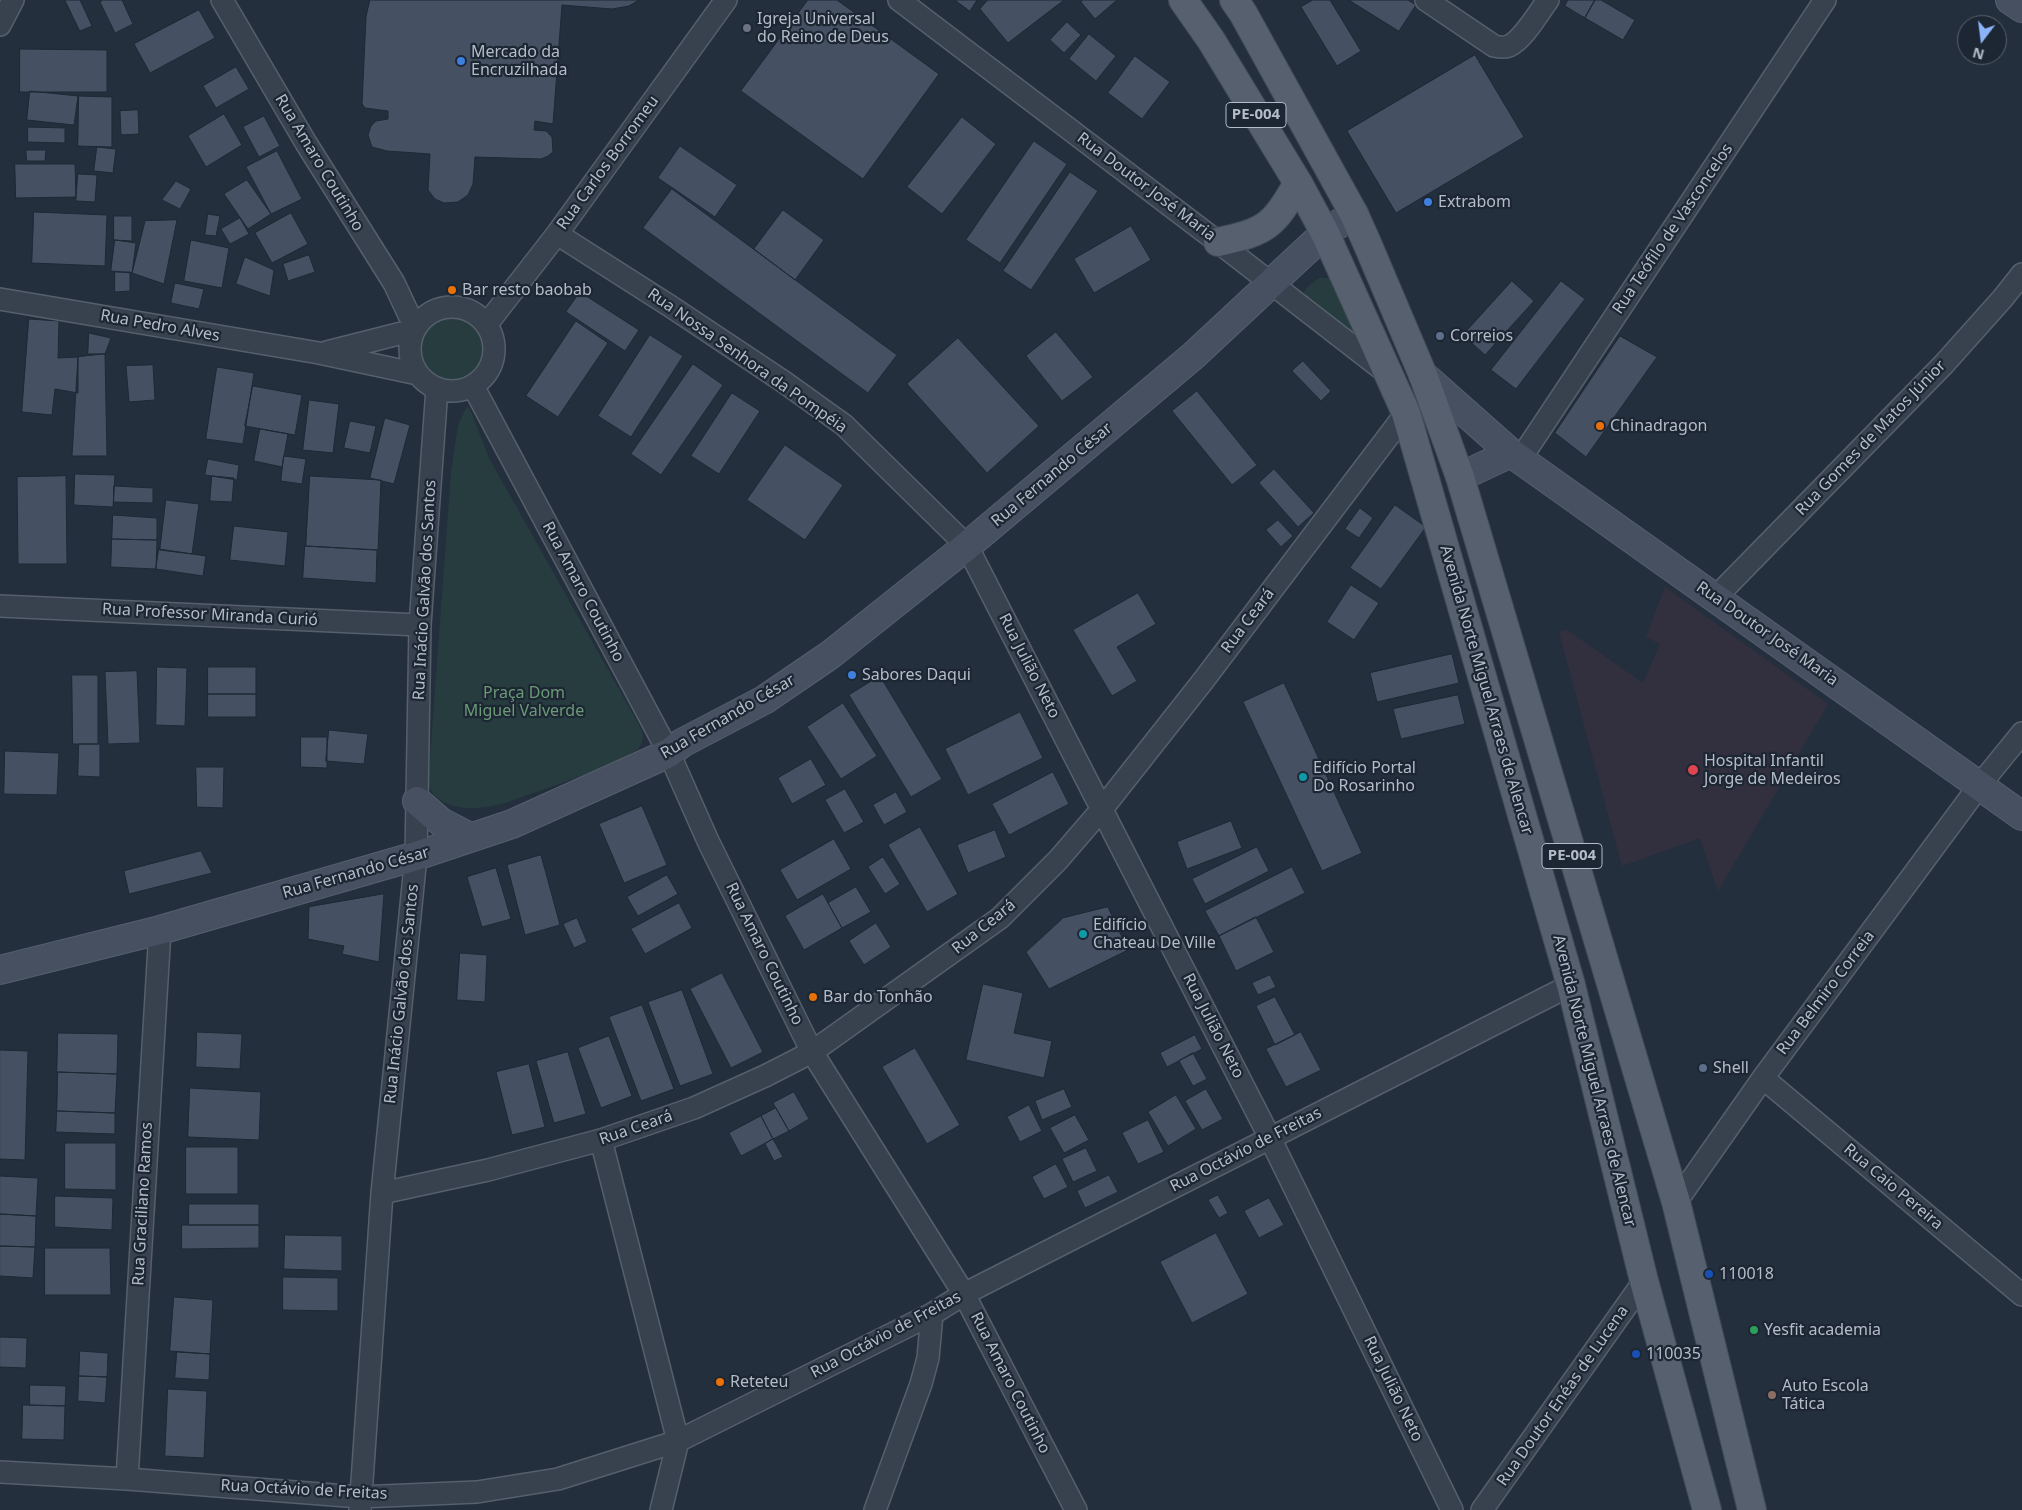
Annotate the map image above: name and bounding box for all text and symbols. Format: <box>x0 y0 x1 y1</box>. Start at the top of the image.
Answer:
place label: Igreja Universal do Reino de Deus <box>757 9 889 47</box>
north arrow <box>1957 15 2007 65</box>
marker: Igreja Universal do Reino de Deus <box>741 22 753 34</box>
place label: Mercado da Encruzilhada <box>471 42 567 80</box>
text: N <box>1970 43 1986 65</box>
marker: Mercado da Encruzilhada <box>455 55 467 67</box>
street label: Rua Amaro Coutinho <box>271 91 367 235</box>
street label: Rua Carlos Borromeu <box>553 92 663 234</box>
road number: PE-004 <box>1226 102 1286 128</box>
street label: Rua Doutor José Maria <box>1073 129 1219 245</box>
street label: Rua Teófilo de Vasconcelos <box>1609 140 1737 318</box>
place label: Extrabom <box>1438 192 1511 212</box>
marker: Extrabom <box>1422 196 1434 208</box>
place label: Bar resto baobab <box>462 280 592 300</box>
marker: Bar resto baobab <box>446 284 458 296</box>
street label: Rua Nossa Senhora da Pompéia <box>644 285 850 437</box>
street label: Rua Pedro Alves <box>99 306 221 346</box>
place label: Correios <box>1450 326 1513 346</box>
marker: Correios <box>1434 330 1446 342</box>
street label: Rua Gomes de Matos Júnior <box>1792 356 1950 520</box>
place label: Chinadragon <box>1610 416 1708 436</box>
street label: Rua Fernando César <box>988 419 1116 531</box>
marker: Chinadragon <box>1594 420 1606 432</box>
street label: Rua Inácio Galvão dos Santos <box>410 479 440 701</box>
street label: Rua Amaro Coutinho <box>538 518 628 666</box>
street label: Avenida Norte Miguel Arraes de Alencar <box>1435 543 1537 837</box>
street label: Rua Doutor José Maria <box>1692 578 1842 690</box>
street label: Rua Ceará <box>1217 585 1279 657</box>
street label: Rua Professor Miranda Curió <box>102 600 318 630</box>
street label: Rua Julião Neto <box>994 610 1064 722</box>
place label: Sabores Daqui <box>862 665 971 685</box>
marker: Sabores Daqui <box>846 669 858 681</box>
street label: Rua Fernando César <box>657 671 799 763</box>
park label: Praça Dom Miguel Valverde <box>464 683 584 721</box>
place label: Hospital Infantil Jorge de Medeiros <box>1704 751 1841 789</box>
place label: Edifício Portal Do Rosarinho <box>1313 758 1416 796</box>
marker: Hospital Infantil Jorge de Medeiros <box>1686 763 1700 777</box>
marker: Edifício Portal Do Rosarinho <box>1297 771 1309 783</box>
street label: Rua Fernando César <box>280 843 432 903</box>
road number: PE-004 <box>1542 844 1602 868</box>
street label: Rua Amaro Coutinho <box>721 880 807 1028</box>
street label: Rua Inácio Galvão dos Santos <box>381 883 423 1105</box>
street label: Rua Ceará <box>948 896 1020 958</box>
place label: Edifício Chateau De Ville <box>1093 915 1216 953</box>
street label: Rua Belmiro Correia <box>1773 927 1879 1059</box>
marker: Edifício Chateau De Ville <box>1077 928 1089 940</box>
street label: Avenida Norte Miguel Arraes de Alencar <box>1548 933 1640 1229</box>
street label: Rua Julião Neto <box>1178 970 1248 1082</box>
place label: Bar do Tonhão <box>823 987 933 1007</box>
marker: Bar do Tonhão <box>807 991 819 1003</box>
place label: Shell <box>1713 1058 1749 1078</box>
marker: Shell <box>1697 1062 1709 1074</box>
street label: Rua Octávio de Freitas <box>1167 1103 1325 1197</box>
street label: Rua Ceará <box>597 1106 675 1150</box>
street label: Rua Graciliano Ramos <box>129 1122 157 1286</box>
street label: Rua Caio Pereira <box>1840 1140 1946 1234</box>
place label: 110018 <box>1719 1264 1774 1284</box>
marker: 110018 <box>1703 1268 1715 1280</box>
street label: Rua Octávio de Freitas <box>808 1287 964 1383</box>
street label: Rua Doutor Enéas de Lucena <box>1493 1302 1633 1490</box>
street label: Rua Amaro Coutinho <box>966 1309 1054 1457</box>
place label: Yesfit academia <box>1764 1320 1881 1340</box>
marker: Yesfit academia <box>1748 1324 1760 1336</box>
street label: Rua Julião Neto <box>1359 1333 1427 1445</box>
place label: 110035 <box>1646 1344 1701 1364</box>
marker: 110035 <box>1630 1348 1642 1360</box>
place label: Reteteu <box>730 1372 788 1392</box>
marker: Reteteu <box>714 1376 726 1388</box>
place label: Auto Escola Tática <box>1782 1376 1869 1414</box>
marker: Auto Escola Tática <box>1766 1389 1778 1401</box>
street label: Rua Octávio de Freitas <box>220 1476 388 1504</box>

